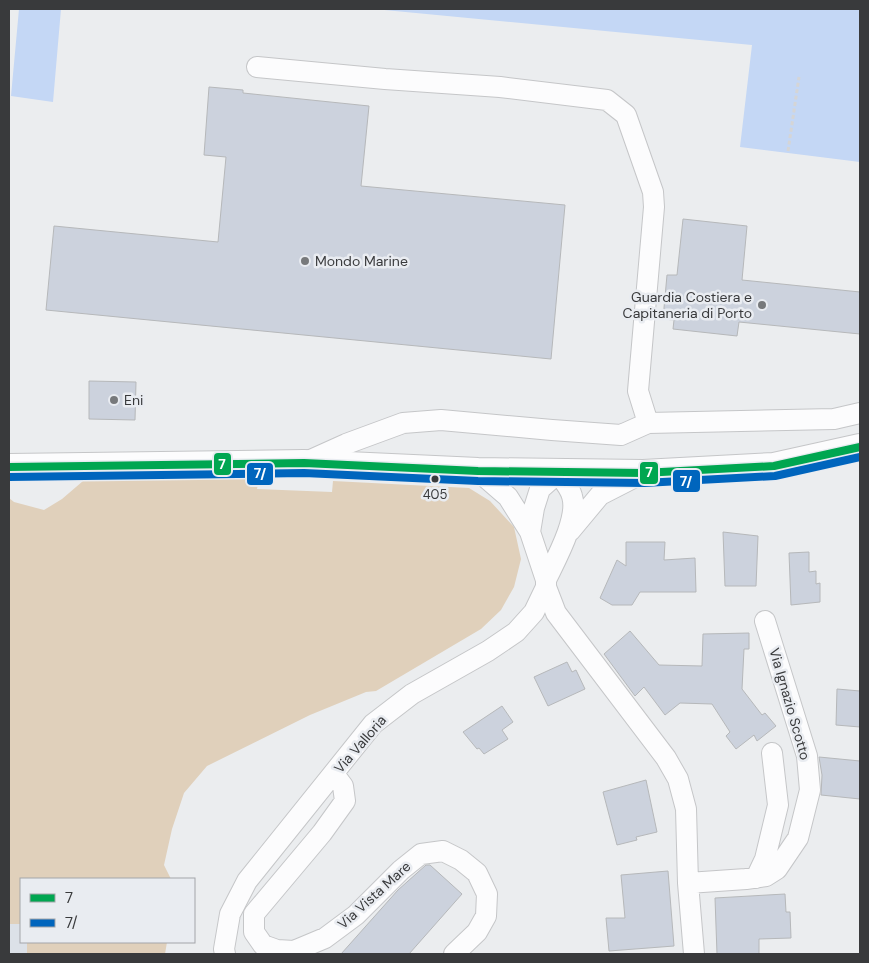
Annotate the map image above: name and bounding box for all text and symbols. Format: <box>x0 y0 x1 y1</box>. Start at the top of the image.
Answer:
place label: Mondo Marine <box>315 252 408 270</box>
marker: Mondo Marine <box>299 255 311 267</box>
place label: Guardia Costiera e Capitaneria di Porto <box>623 288 752 322</box>
marker: Guardia Costiera e Capitaneria di Porto <box>756 299 768 311</box>
place label: Eni <box>124 391 143 409</box>
marker: Eni <box>108 394 120 406</box>
line badge: 7 <box>213 452 232 476</box>
text: 7 <box>218 455 226 473</box>
line badge: 7 <box>639 461 659 485</box>
line badge: 7/ <box>246 462 274 486</box>
text: 7 <box>645 463 653 481</box>
text: 7/ <box>254 464 266 482</box>
line badge: 7/ <box>672 469 701 493</box>
text: 7/ <box>680 472 692 490</box>
marker: 405 <box>430 474 440 484</box>
place label: 405 <box>423 486 447 503</box>
street label: Via Ignazio Scotto <box>765 646 815 762</box>
street label: Via Valloria <box>330 711 390 777</box>
street label: Via Vista Mare <box>334 857 414 933</box>
legend <box>20 878 195 943</box>
text: 7 <box>65 888 73 908</box>
text: 7/ <box>65 913 78 933</box>

